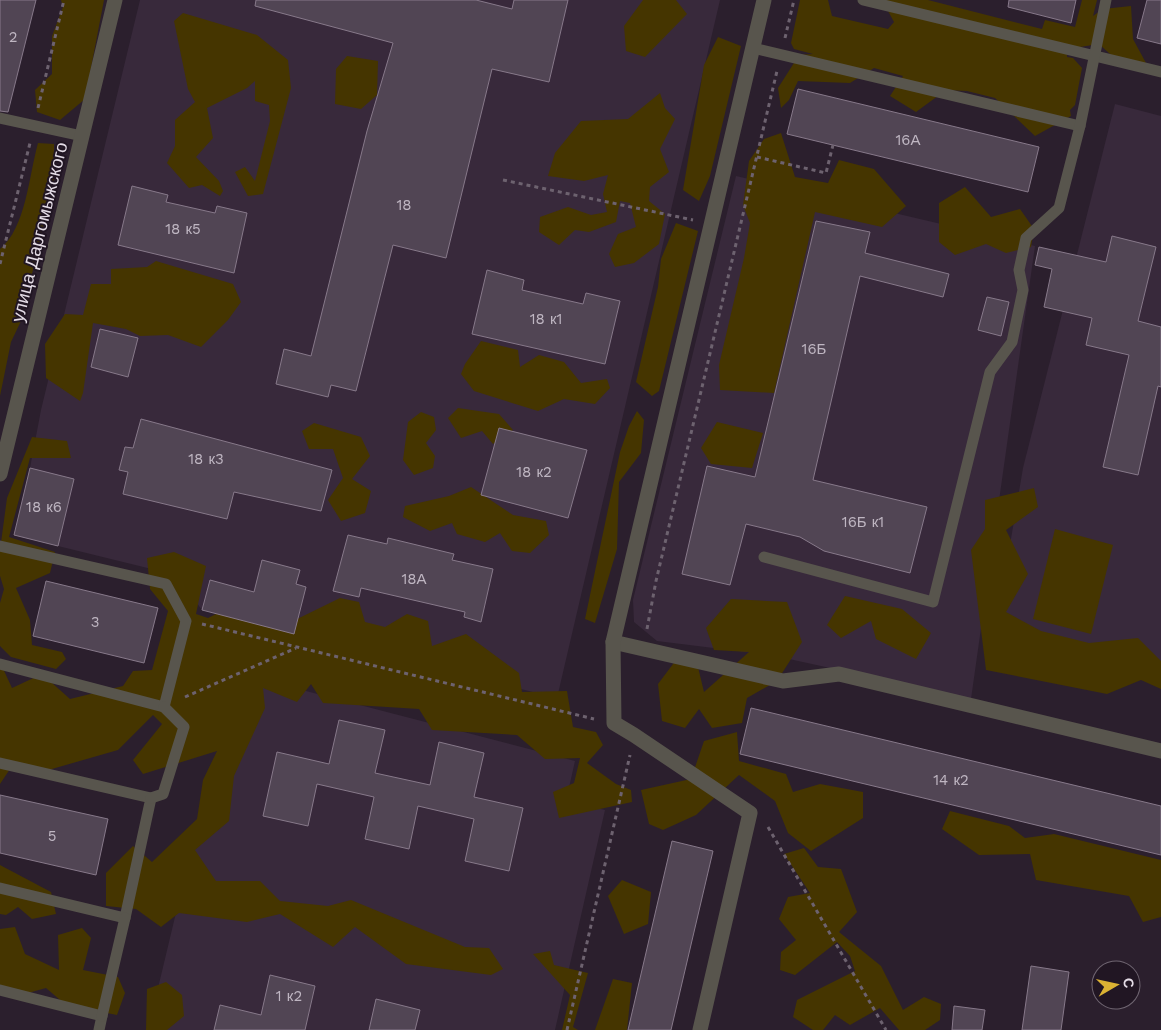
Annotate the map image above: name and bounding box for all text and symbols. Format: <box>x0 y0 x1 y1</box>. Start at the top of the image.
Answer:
house number: 2 <box>9 28 17 46</box>
house number: 16А <box>896 131 920 149</box>
street label: улица Даргомыжского <box>6 140 72 324</box>
house number: 18 <box>396 196 412 214</box>
house number: 18 к5 <box>165 220 201 238</box>
house number: 18 к1 <box>530 310 562 328</box>
house number: 16Б <box>802 340 827 358</box>
house number: 18 к3 <box>188 450 224 468</box>
house number: 18 к2 <box>516 463 552 481</box>
house number: 18 к6 <box>26 498 62 516</box>
house number: 16Б к1 <box>842 513 884 531</box>
house number: 18А <box>401 570 427 588</box>
house number: 3 <box>91 613 99 631</box>
house number: 14 к2 <box>933 771 969 789</box>
house number: 5 <box>48 827 56 845</box>
north arrow <box>1091 960 1141 1010</box>
text: С <box>1120 977 1138 989</box>
house number: 1 к2 <box>276 987 302 1005</box>

